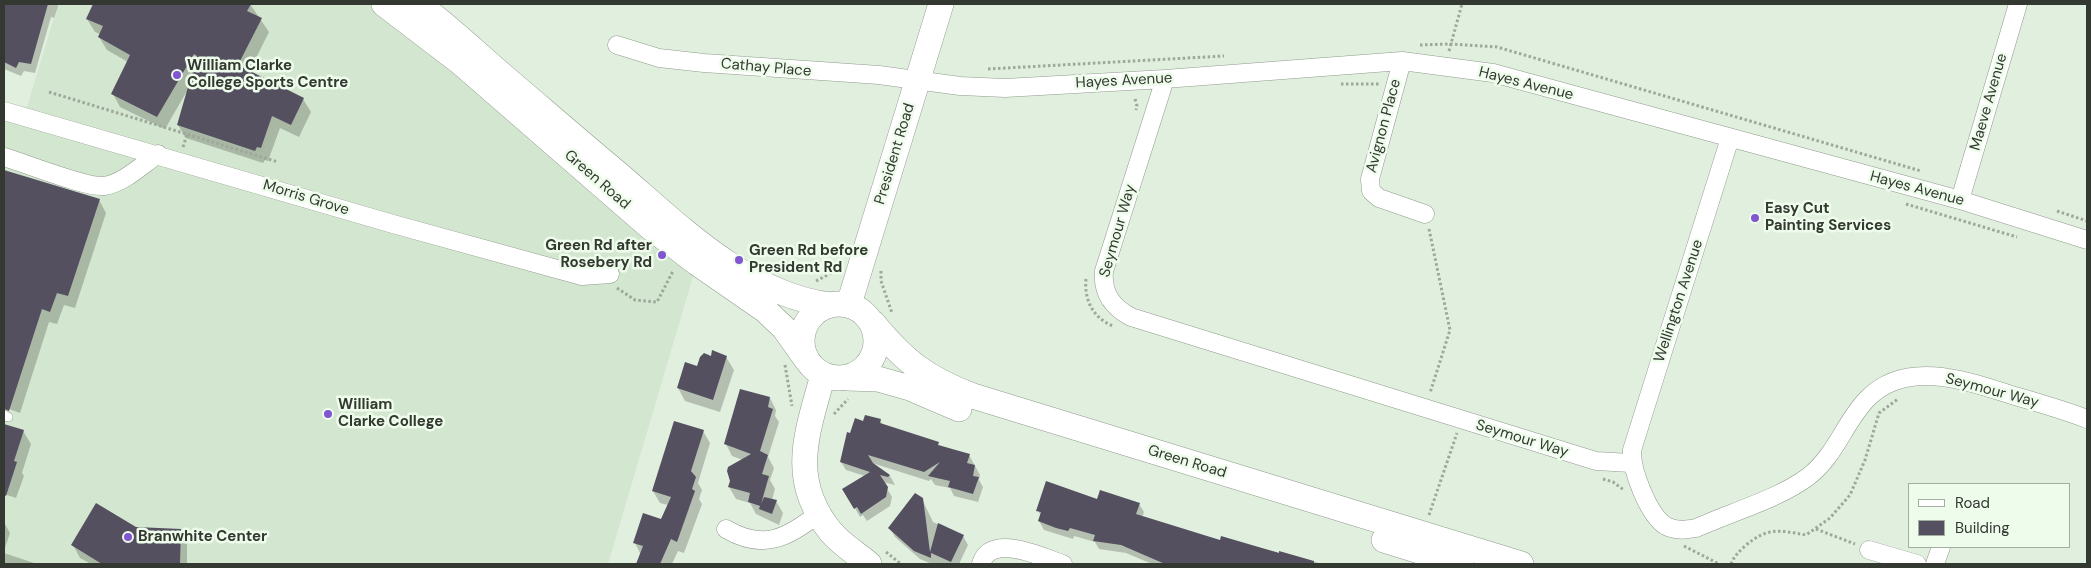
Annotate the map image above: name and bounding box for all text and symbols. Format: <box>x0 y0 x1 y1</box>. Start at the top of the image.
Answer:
street label: Maeve Avenue <box>1967 51 2011 153</box>
street label: Cathay Place <box>720 55 812 81</box>
place label: William Clarke College Sports Centre <box>187 57 348 92</box>
street label: Hayes Avenue <box>1477 64 1575 104</box>
marker: William Clarke College Sports Centre <box>171 69 183 81</box>
street label: Hayes Avenue <box>1075 69 1173 93</box>
street label: Avignon Place <box>1363 77 1405 175</box>
street label: President Road <box>871 101 919 207</box>
street label: Green Road <box>560 147 634 213</box>
street label: Hayes Avenue <box>1868 168 1966 210</box>
street label: Morris Grove <box>261 176 351 220</box>
street label: Seymour Way <box>1096 183 1140 279</box>
place label: Easy Cut Painting Services <box>1765 200 1891 235</box>
marker: Easy Cut Painting Services <box>1749 212 1761 224</box>
place label: Green Rd after Rosebery Rd <box>545 237 652 272</box>
street label: Wellington Avenue <box>1651 238 1707 364</box>
place label: Green Rd before President Rd <box>749 242 868 277</box>
marker: Green Rd after Rosebery Rd <box>656 249 668 261</box>
marker: Green Rd before President Rd <box>733 254 745 266</box>
street label: Seymour Way <box>1943 370 2041 412</box>
place label: William Clarke College <box>338 396 443 431</box>
marker: William Clarke College <box>322 408 334 420</box>
street label: Seymour Way <box>1474 416 1570 462</box>
street label: Green Road <box>1146 442 1228 482</box>
legend <box>1908 483 2071 548</box>
text: Road <box>1955 493 1990 513</box>
text: Building <box>1955 518 2010 538</box>
place label: Branwhite Center <box>138 528 267 546</box>
marker: Branwhite Center <box>122 531 134 543</box>

